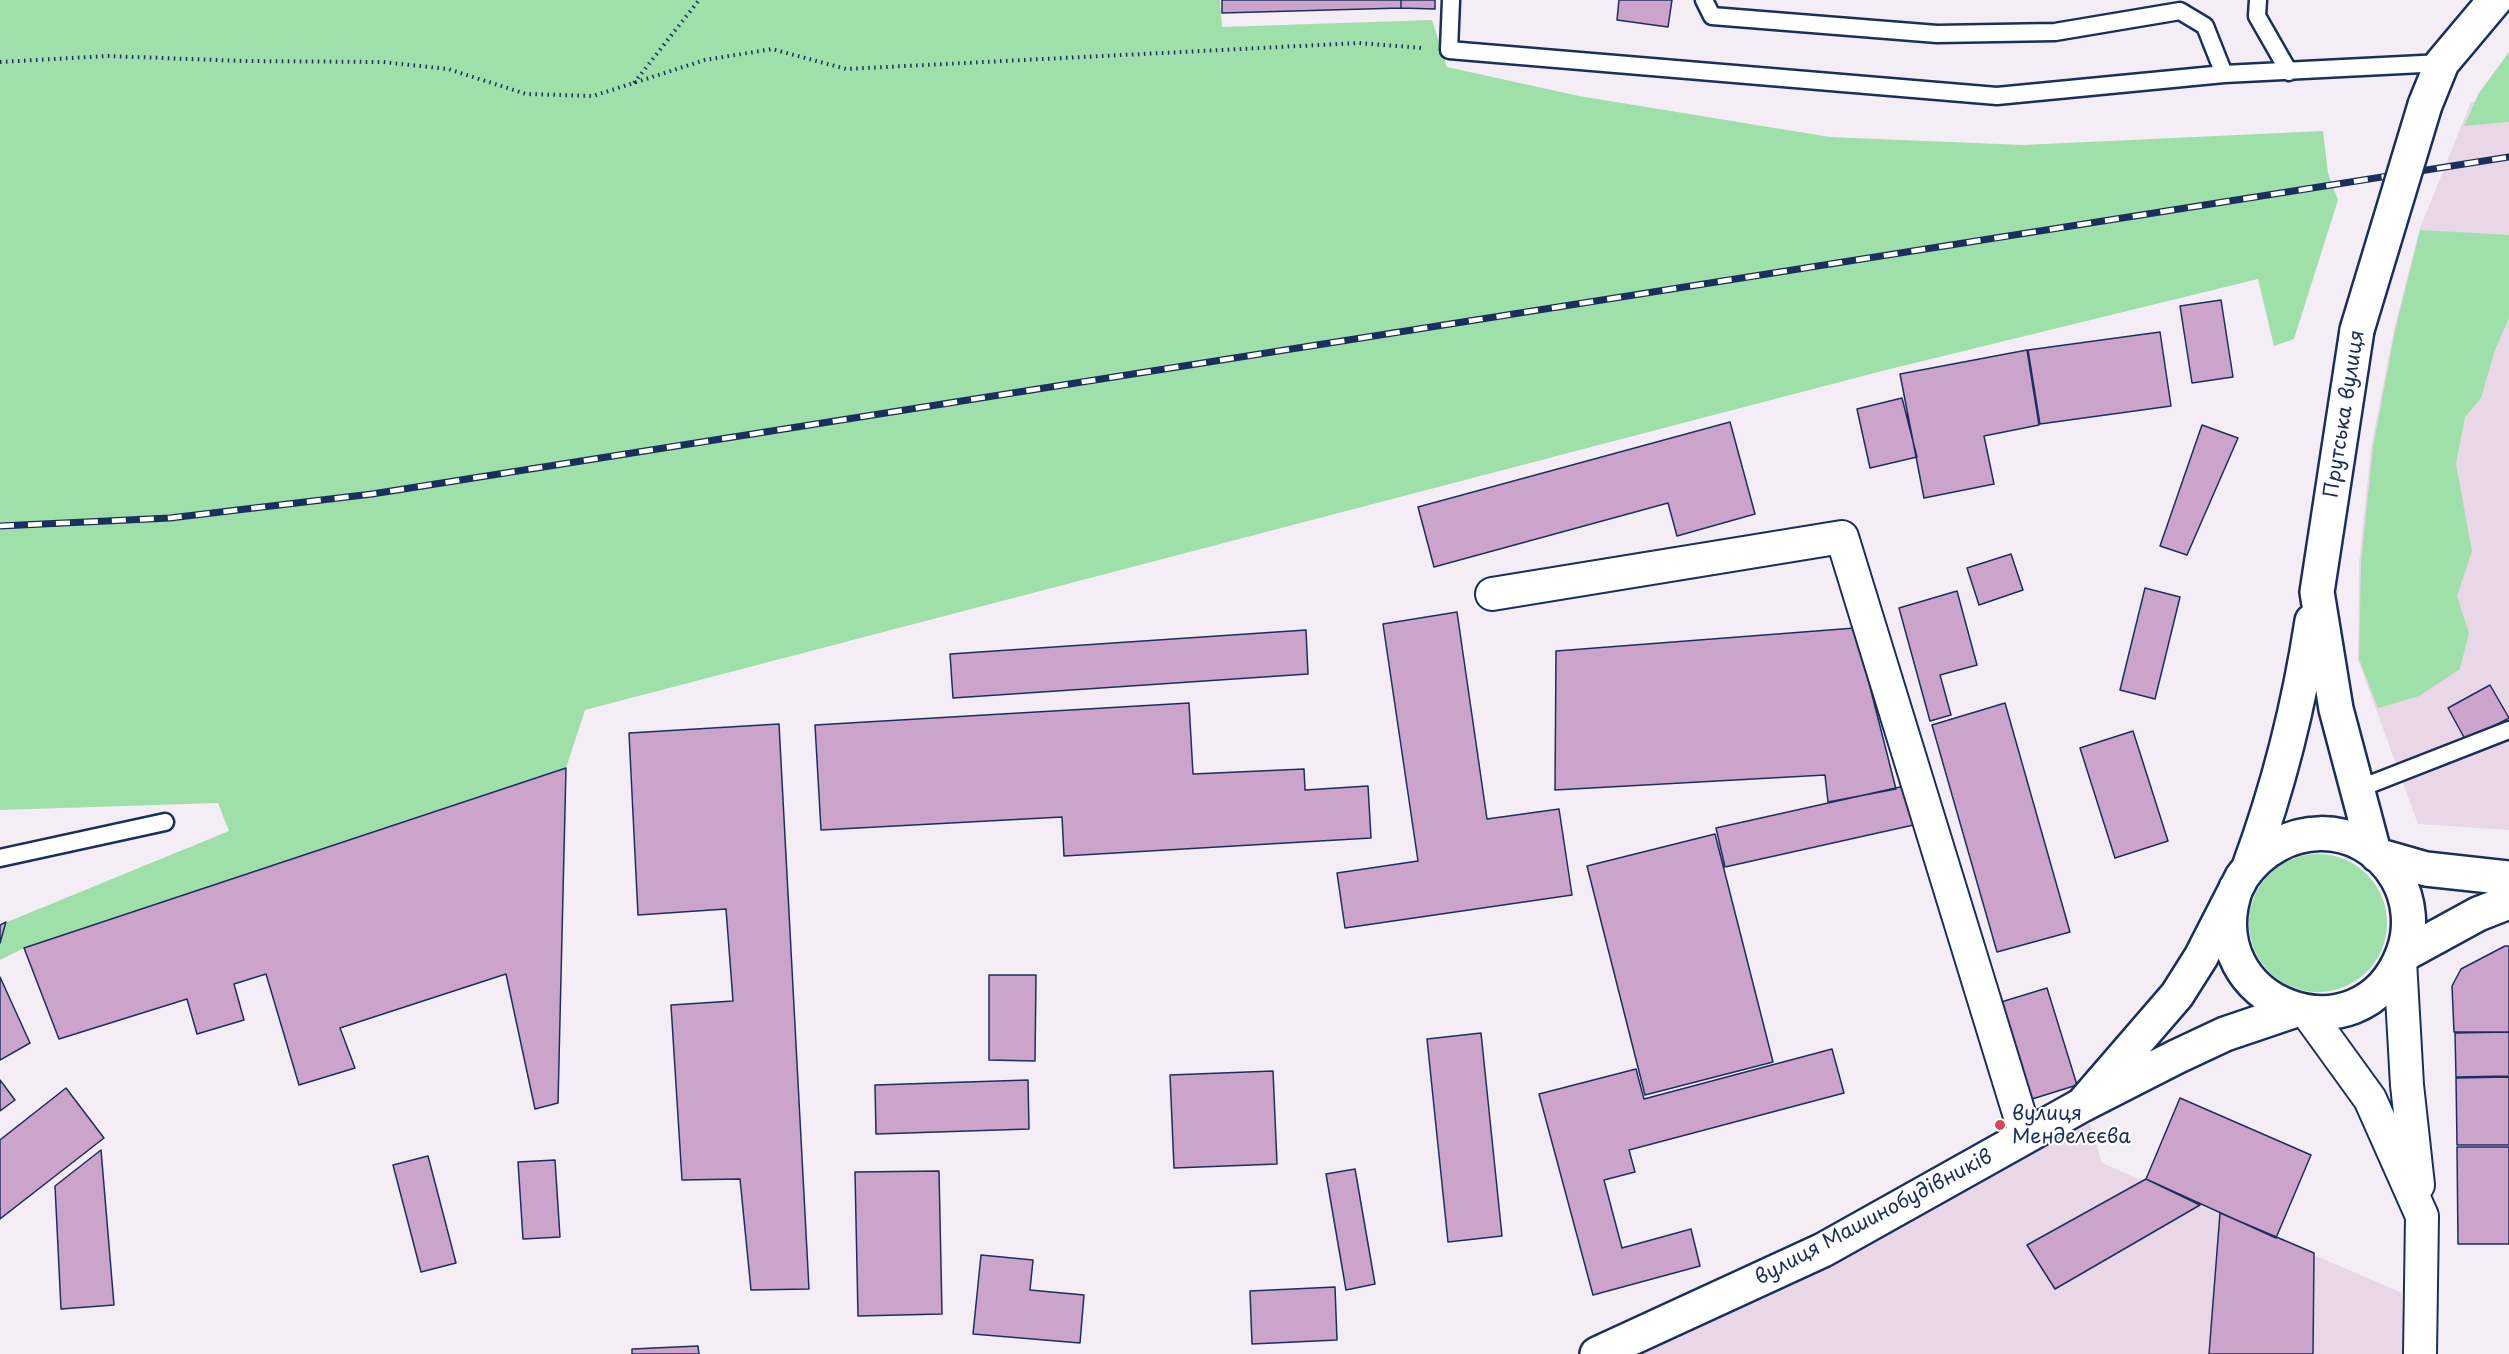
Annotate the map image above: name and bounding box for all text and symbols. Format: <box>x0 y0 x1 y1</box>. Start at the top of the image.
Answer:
street label: Прутська вулиця <box>2320 329 2370 499</box>
place label: вулиця Менделєєва <box>2012 1102 2131 1149</box>
marker: вулиця Менделєєва <box>1993 1118 2007 1132</box>
street label: вулиця Машинобудівників <box>1751 1145 1997 1291</box>

